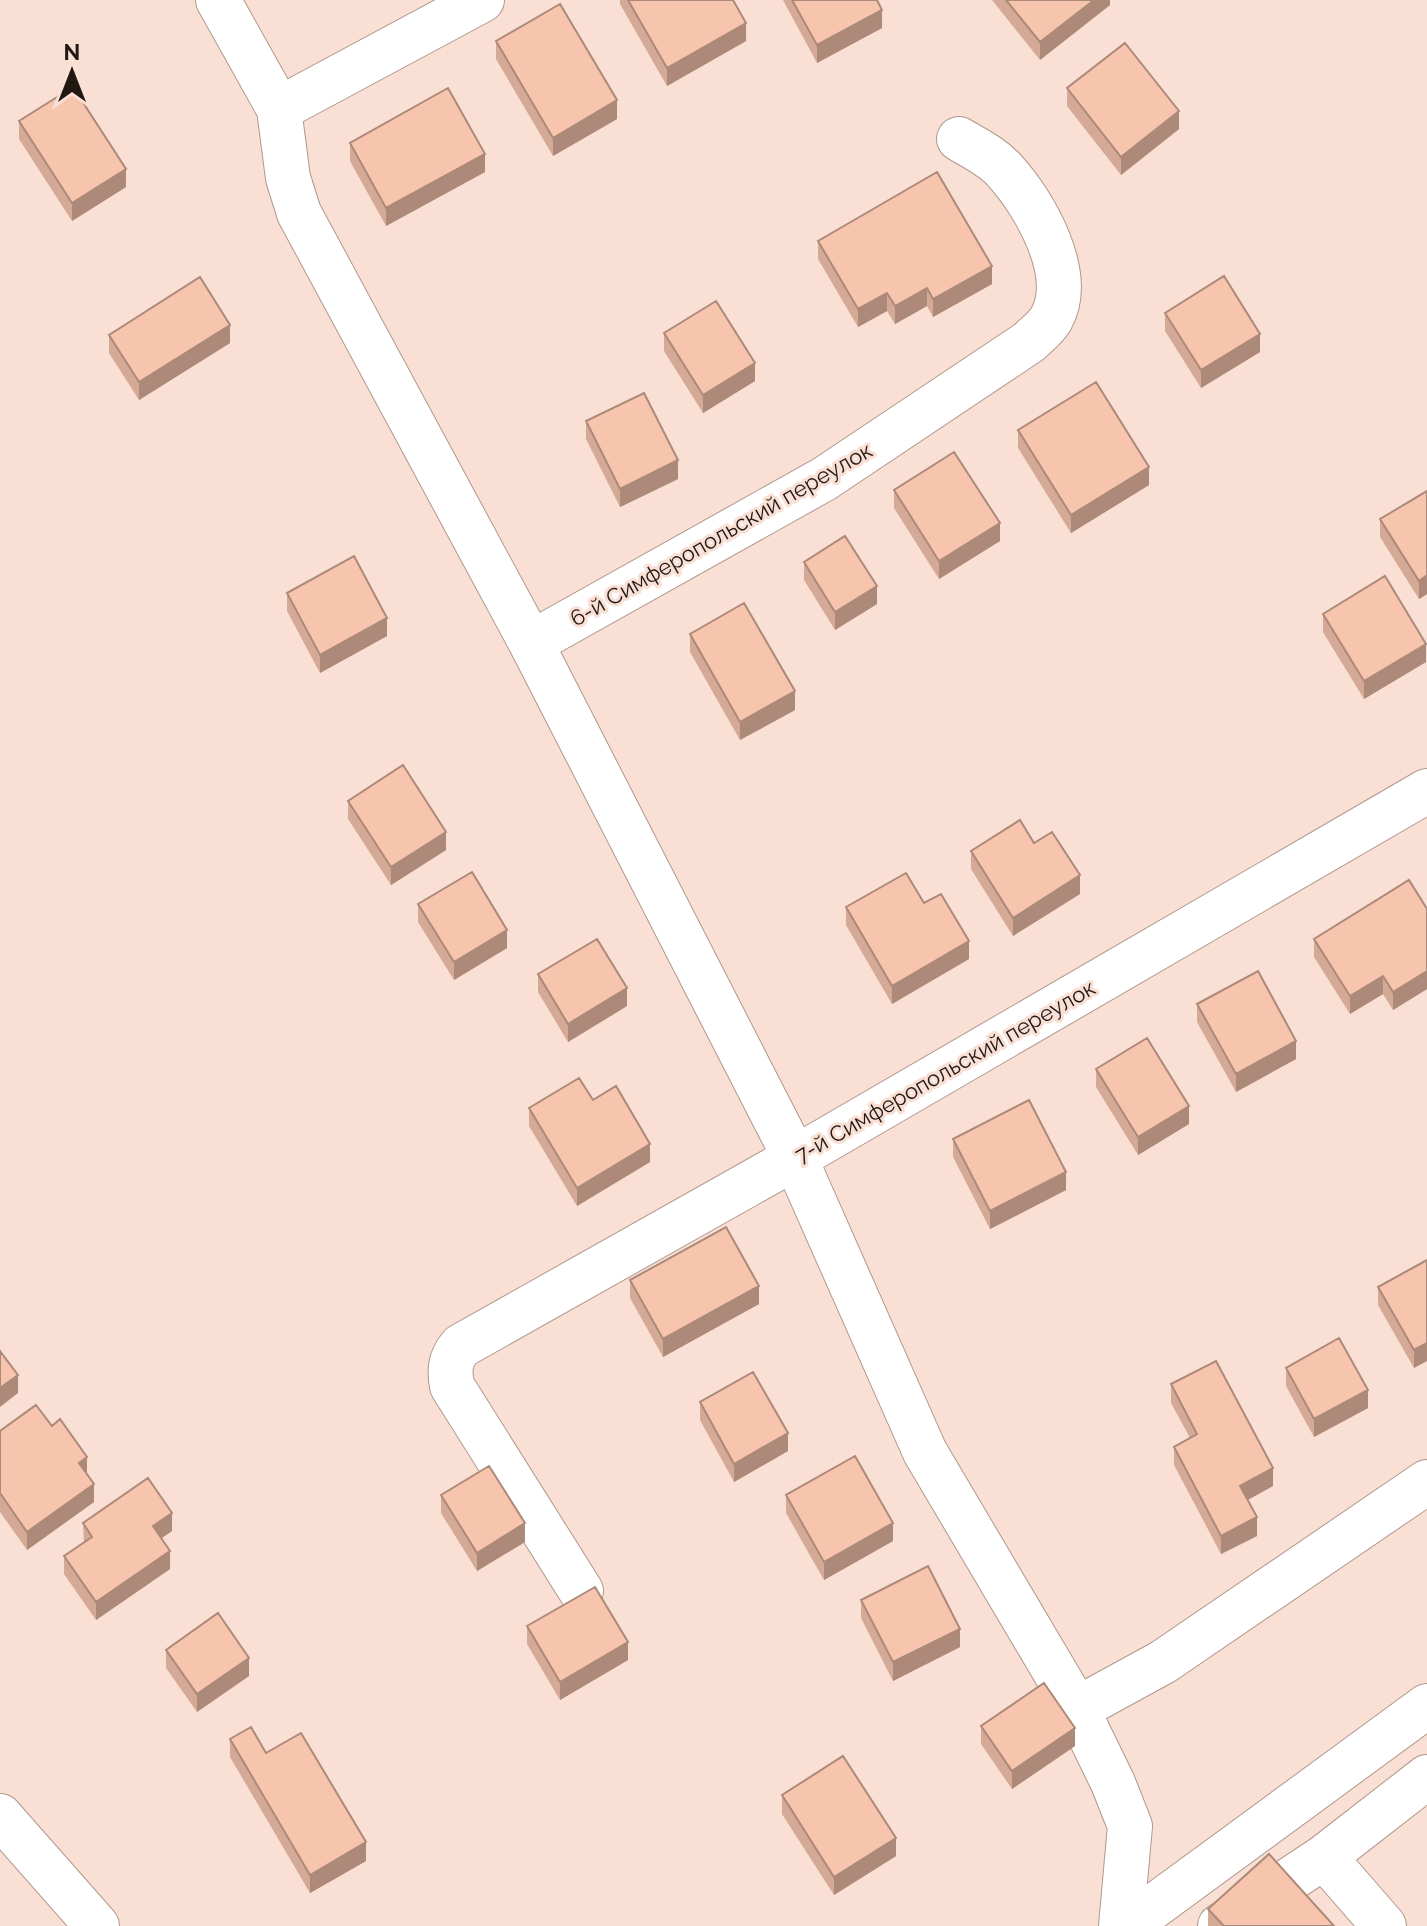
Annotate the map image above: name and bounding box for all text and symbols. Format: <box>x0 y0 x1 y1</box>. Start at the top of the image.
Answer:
north arrow <box>32 32 112 112</box>
text: N <box>64 39 80 65</box>
street label: 6-й Симферопольский переулок <box>565 437 877 631</box>
street label: 7-й Симферопольский переулок <box>790 974 1100 1168</box>

